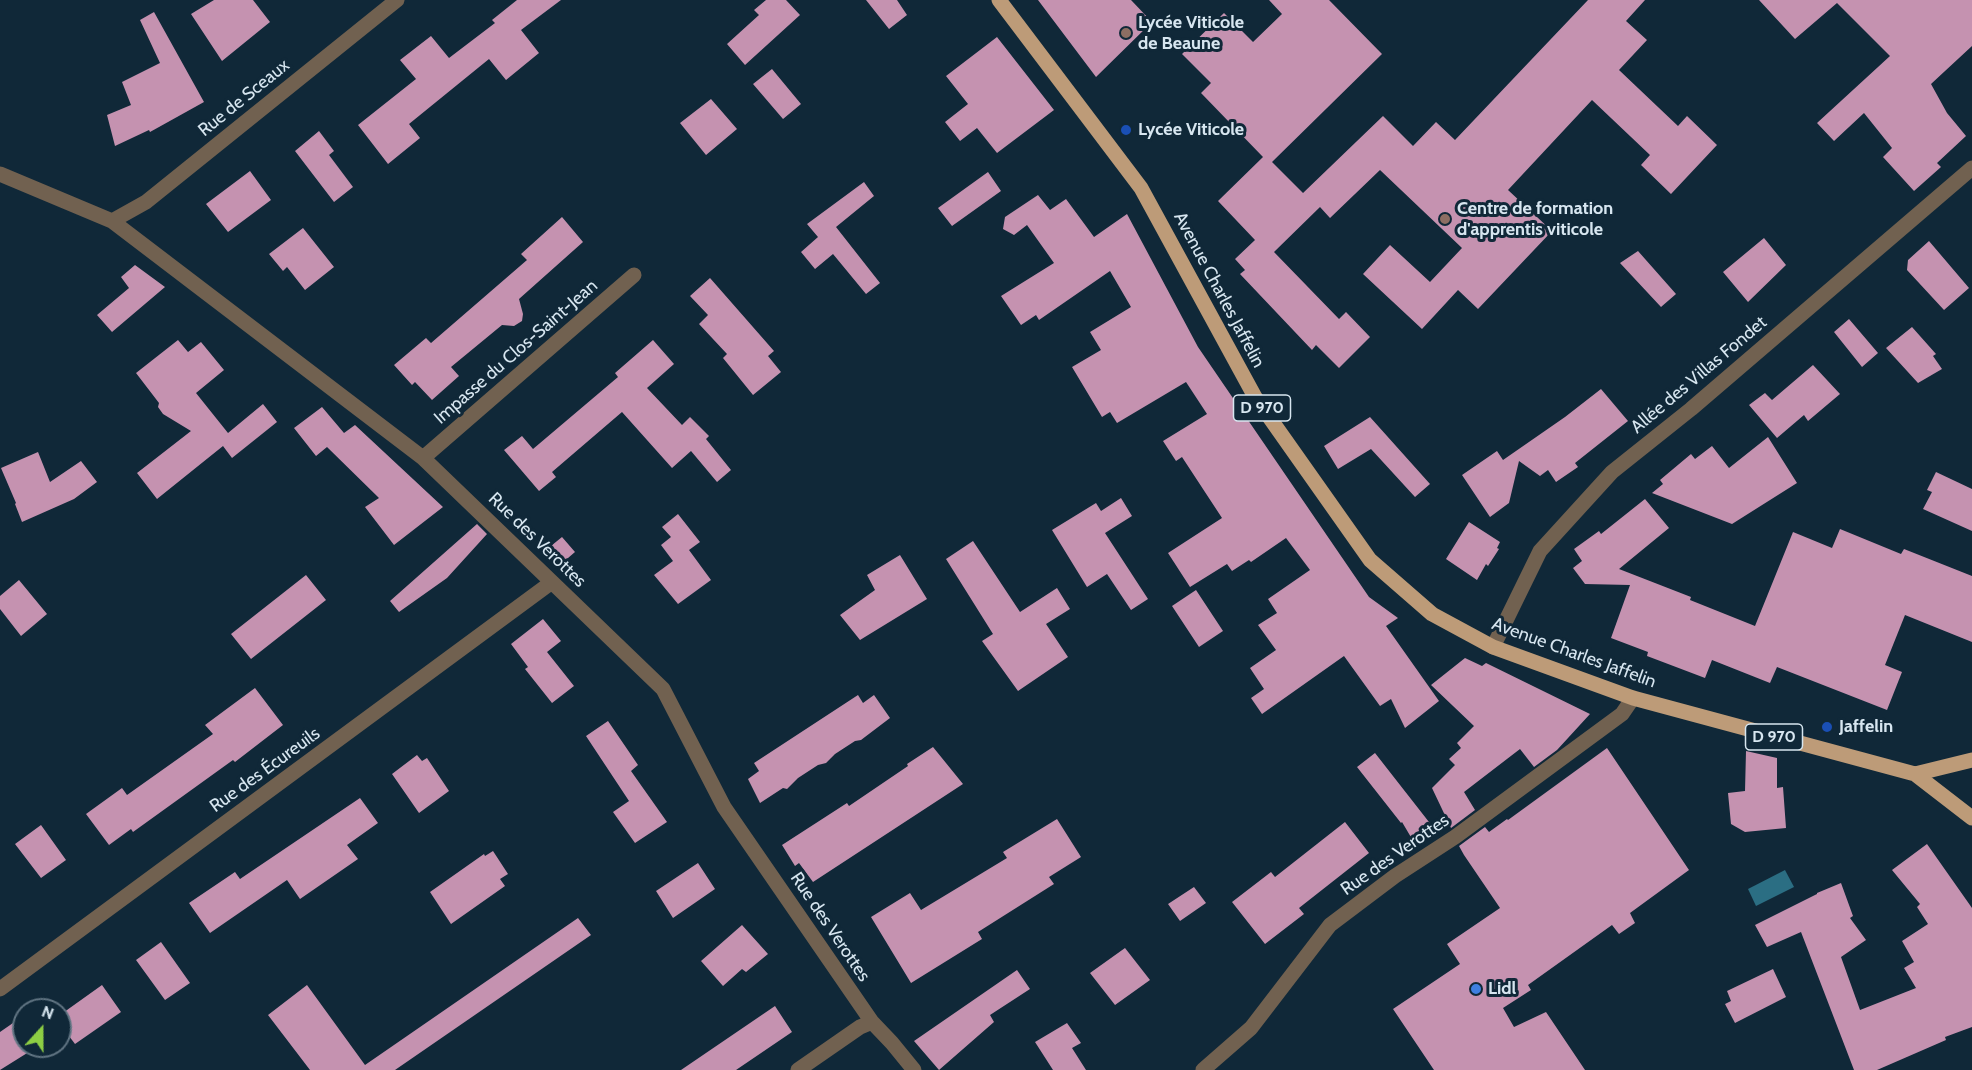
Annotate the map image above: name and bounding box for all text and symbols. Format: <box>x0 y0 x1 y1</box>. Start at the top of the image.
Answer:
place label: Lycée Viticole de Beaune <box>1138 12 1244 54</box>
marker: Lycée Viticole de Beaune <box>1119 26 1133 40</box>
street label: Rue de Sceaux <box>194 55 294 141</box>
place label: Lycée Viticole <box>1138 119 1244 141</box>
marker: Lycée Viticole <box>1119 123 1133 137</box>
place label: Centre de formation d'apprentis viticole <box>1457 198 1613 240</box>
street label: Avenue Charles Jaffelin <box>1169 208 1269 372</box>
marker: Centre de formation d'apprentis viticole <box>1438 212 1452 226</box>
street label: Impasse du Clos-Saint-Jean <box>430 275 602 429</box>
street label: Allée des Villas Fondet <box>1627 312 1771 438</box>
road number: D 970 <box>1234 395 1290 421</box>
street label: Rue des Verottes <box>484 488 590 592</box>
street label: Avenue Charles Jaffelin <box>1489 613 1659 693</box>
place label: Jaffelin <box>1839 716 1893 738</box>
marker: Jaffelin <box>1820 720 1834 734</box>
street label: Rue des Écureuils <box>206 723 324 817</box>
road number: D 970 <box>1746 724 1802 750</box>
street label: Rue des Verottes <box>1337 810 1453 900</box>
street label: Rue des Verottes <box>786 868 874 986</box>
place label: Lidl <box>1488 978 1516 1000</box>
marker: Lidl <box>1469 982 1483 996</box>
north arrow <box>12 998 72 1058</box>
text: N <box>39 1002 57 1023</box>

